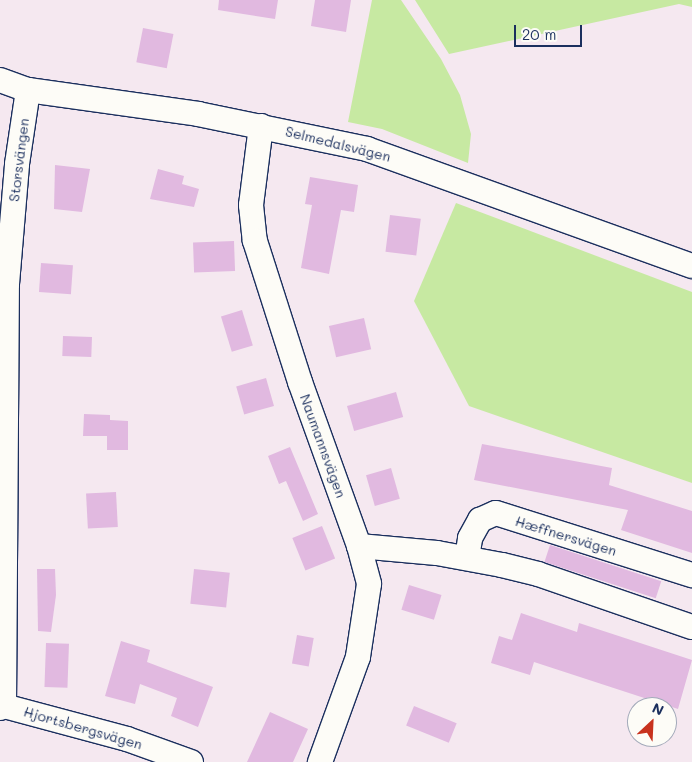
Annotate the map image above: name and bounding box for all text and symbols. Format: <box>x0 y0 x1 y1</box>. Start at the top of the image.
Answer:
scale bar <box>517 15 584 47</box>
text: 20 m <box>522 24 556 44</box>
street label: Storsvängen <box>6 117 32 203</box>
street label: Selmedalsvägen <box>284 123 392 165</box>
street label: Naumannsvägen <box>296 392 350 500</box>
street label: Hæffnersvägen <box>513 513 619 559</box>
north arrow <box>627 697 677 747</box>
text: N <box>649 698 667 720</box>
street label: Hjortsbergsvägen <box>22 703 144 753</box>

